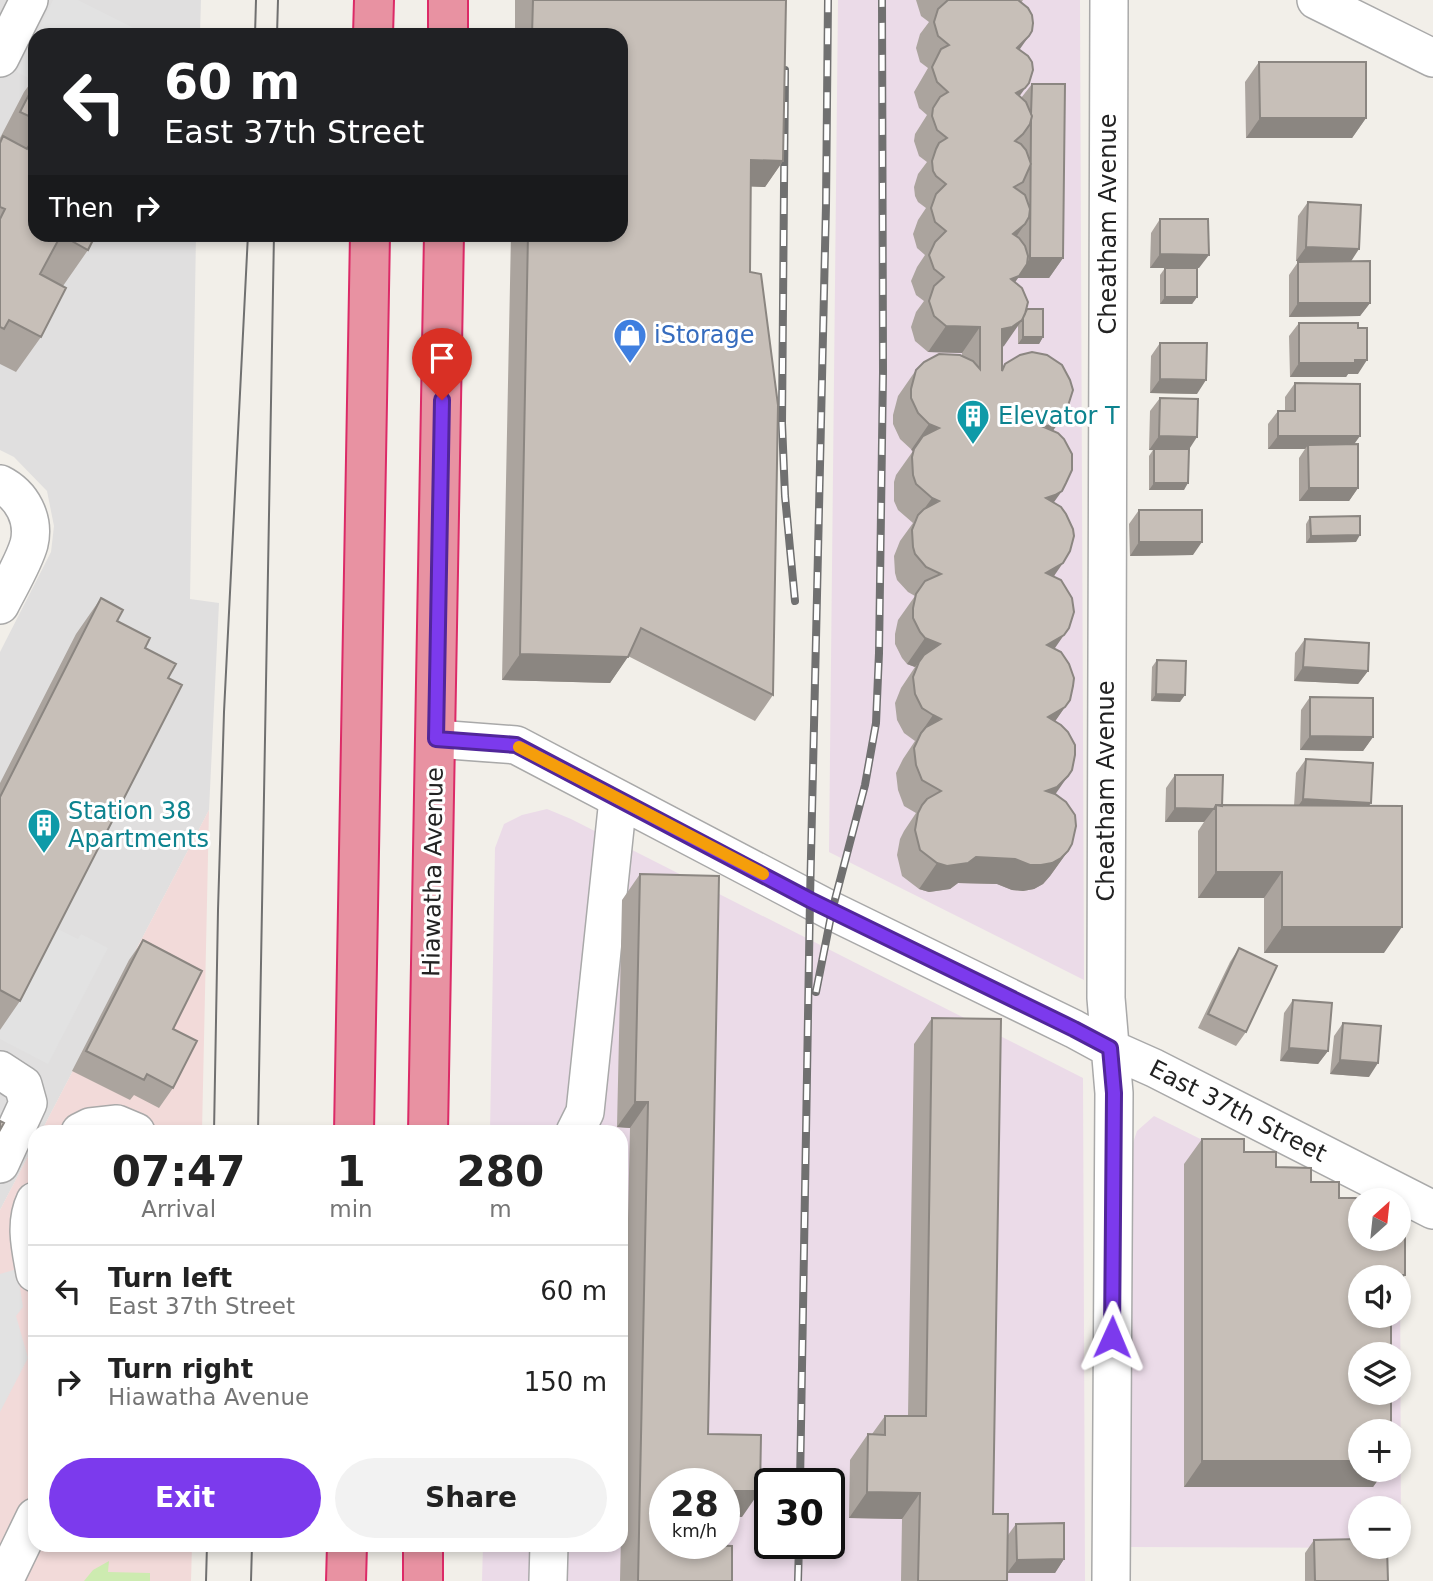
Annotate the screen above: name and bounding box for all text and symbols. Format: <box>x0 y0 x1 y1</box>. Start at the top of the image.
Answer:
text: 60 m <box>164 54 300 111</box>
icon: left <box>49 56 140 147</box>
text: East 37th Street <box>164 113 424 151</box>
street label: Cheatham Avenue <box>1094 114 1122 334</box>
icon: right <box>128 189 166 227</box>
text: Then <box>49 193 114 223</box>
shop icon: iStorage <box>611 316 649 365</box>
place label: iStorage <box>654 321 755 349</box>
pin <box>412 328 472 400</box>
icon: arrive <box>423 339 461 377</box>
building icon: Elevator T <box>954 397 992 446</box>
place label: Elevator T <box>998 402 1120 430</box>
street label: Cheatham Avenue <box>1092 681 1120 901</box>
street label: Hiawatha Avenue <box>417 767 449 977</box>
place label: Station 38 Apartments <box>68 797 209 853</box>
building icon: Station 38 Apartments <box>25 806 63 855</box>
street label: East 37th Street <box>1145 1054 1331 1168</box>
text: 07:47 <box>112 1147 246 1196</box>
text: 1 <box>336 1147 366 1196</box>
text: 280 <box>457 1147 544 1196</box>
north arrow <box>1348 1188 1410 1251</box>
map controls <box>1348 1188 1411 1559</box>
text: Arrival <box>141 1196 216 1222</box>
text: min <box>329 1196 373 1222</box>
text: m <box>489 1196 512 1222</box>
text: Turn left <box>108 1263 232 1293</box>
button: sound <box>1348 1265 1411 1328</box>
icon: left <box>49 1272 87 1310</box>
text: 60 m <box>540 1276 607 1306</box>
text: East 37th Street <box>108 1293 295 1319</box>
position arrow <box>1075 1300 1149 1374</box>
button: layers <box>1348 1342 1411 1405</box>
text: Turn right <box>108 1354 253 1384</box>
icon: right <box>49 1363 87 1401</box>
text: 150 m <box>524 1367 607 1397</box>
text: Hiawatha Avenue <box>108 1384 309 1410</box>
button: + <box>1348 1419 1411 1482</box>
button: Exit <box>49 1458 321 1538</box>
button: Share <box>335 1458 607 1538</box>
speed limit sign: 30 <box>754 1468 845 1559</box>
text: 28 <box>670 1484 719 1524</box>
button: − <box>1348 1496 1411 1559</box>
text: km/h <box>672 1520 717 1541</box>

